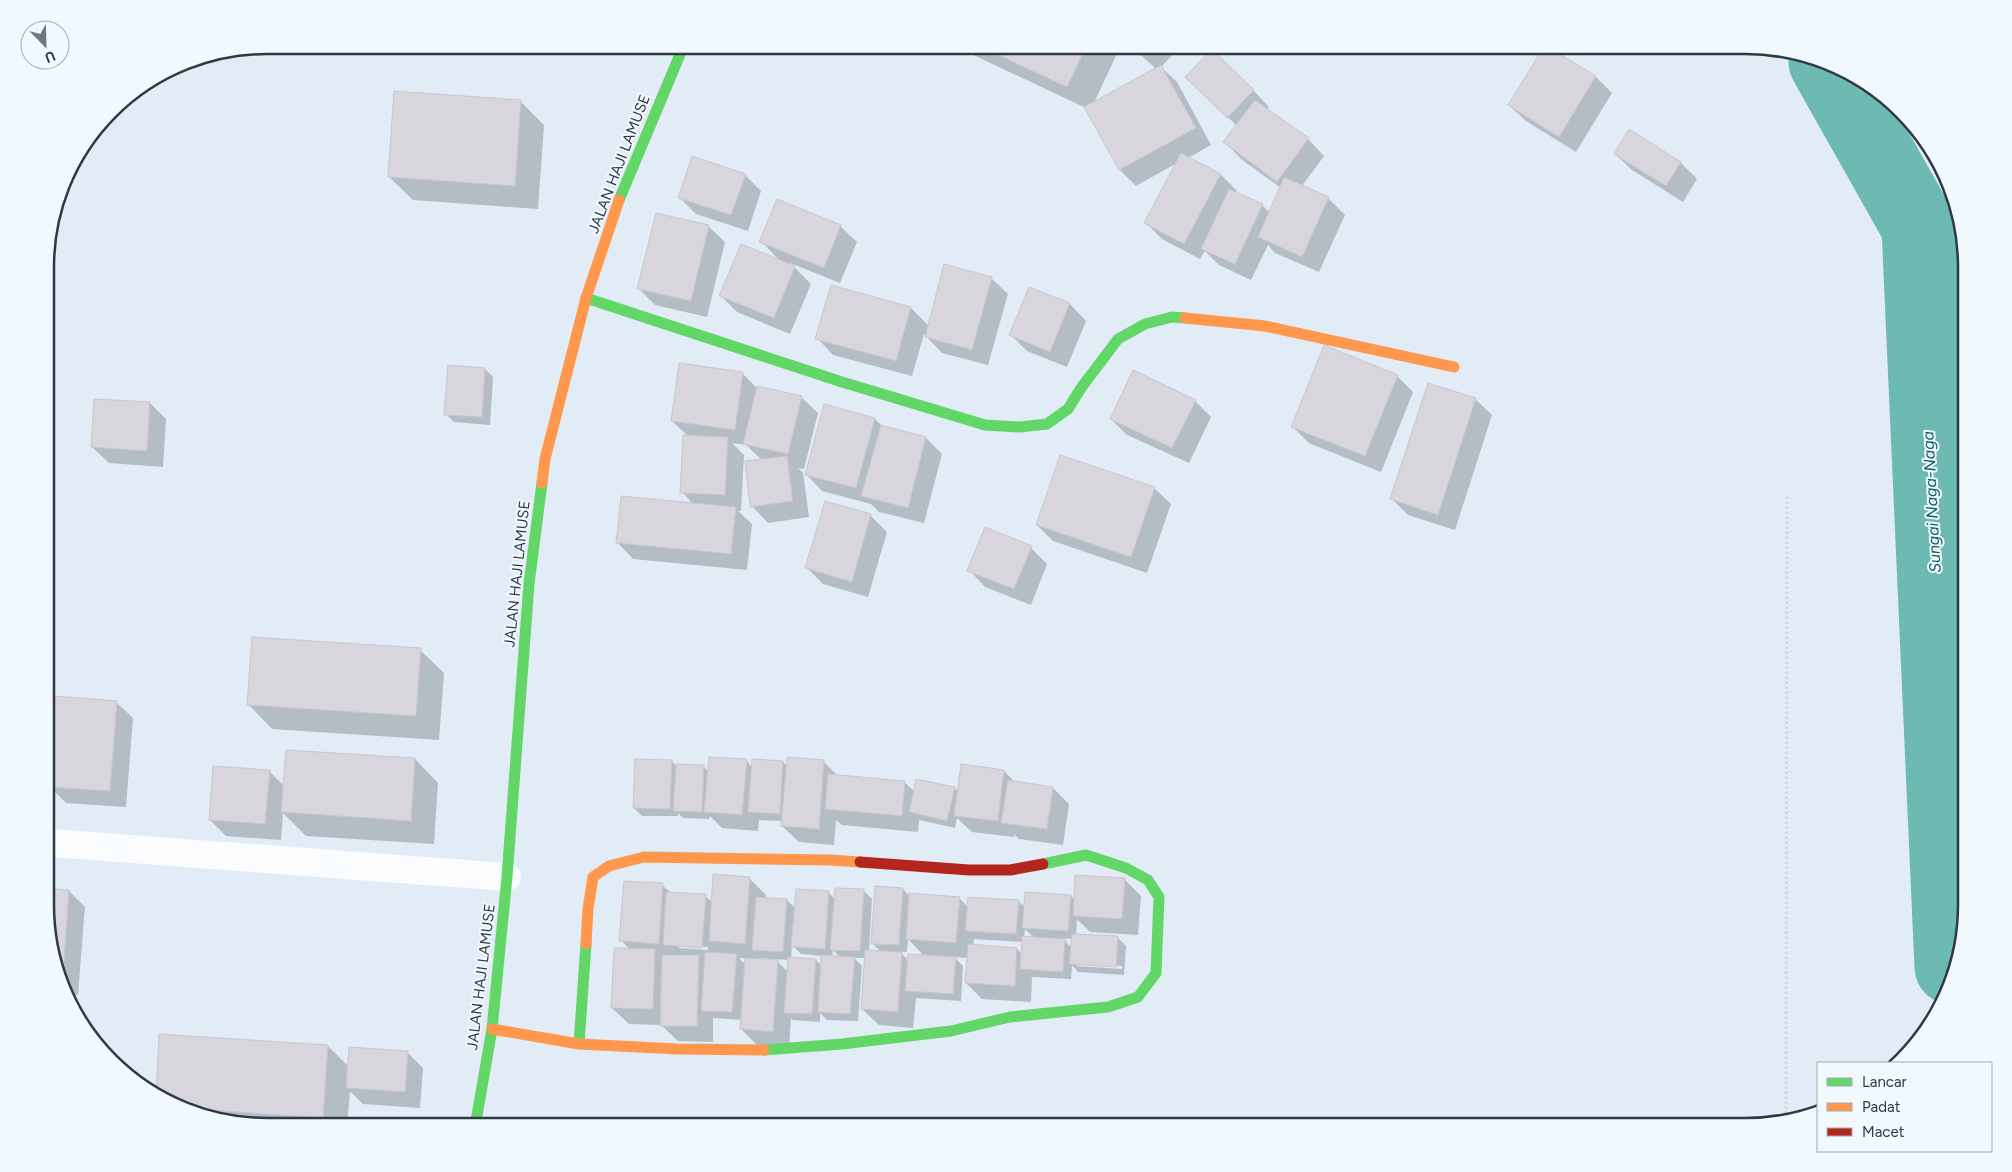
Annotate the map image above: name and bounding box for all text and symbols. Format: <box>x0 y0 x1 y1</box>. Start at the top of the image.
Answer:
north arrow <box>20 20 70 70</box>
text: U <box>42 47 58 66</box>
street label: JALAN HAJI LAMUSE <box>584 92 654 236</box>
water label: Sungai Naga-Naga <box>1918 431 1945 573</box>
street label: JALAN HAJI LAMUSE <box>500 500 534 648</box>
street label: JALAN HAJI LAMUSE <box>463 903 499 1051</box>
legend <box>1817 1062 1992 1152</box>
text: Lancar <box>1862 1073 1907 1091</box>
text: Padat <box>1862 1098 1901 1116</box>
text: Macet <box>1862 1123 1905 1141</box>

